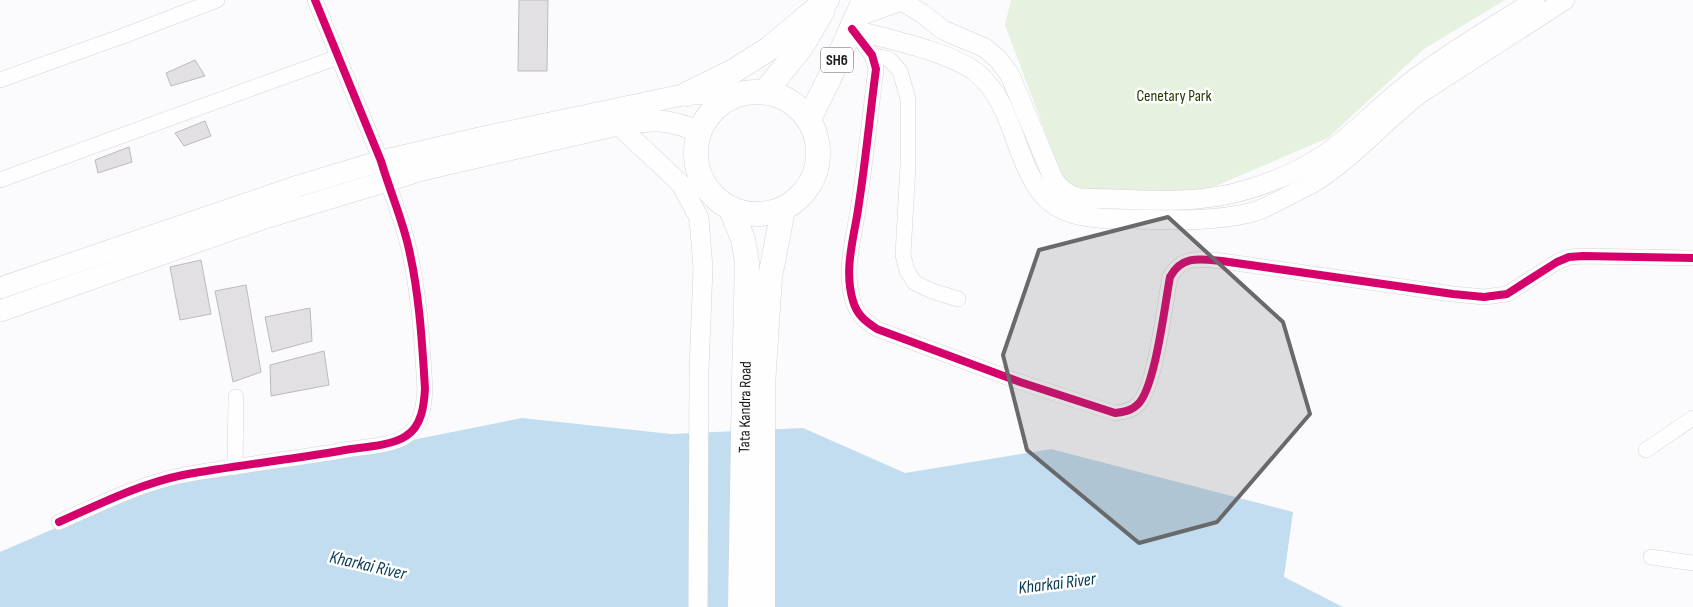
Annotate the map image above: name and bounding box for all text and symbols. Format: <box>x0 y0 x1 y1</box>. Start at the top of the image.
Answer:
road number: SH6 <box>821 48 853 72</box>
park label: Cenetary Park <box>1136 87 1212 106</box>
street label: Tata Kandra Road <box>735 361 756 453</box>
water label: Kharkai River <box>328 547 409 585</box>
water label: Kharkai River <box>1017 568 1098 599</box>

